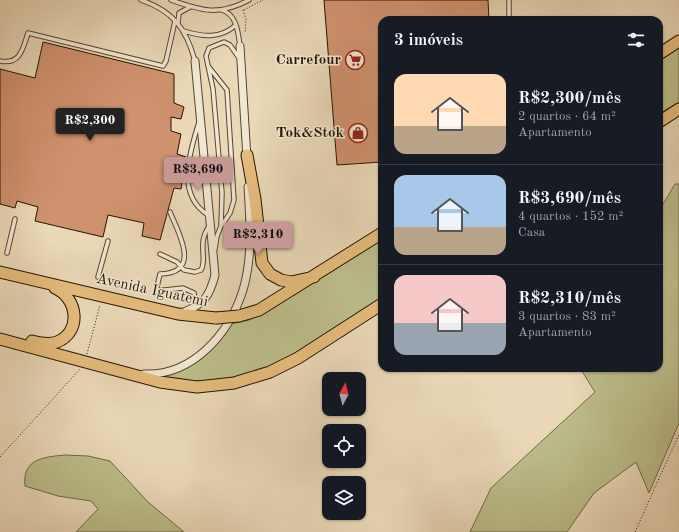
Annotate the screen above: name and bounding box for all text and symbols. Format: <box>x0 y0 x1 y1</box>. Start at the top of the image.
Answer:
icon: filters <box>625 29 647 51</box>
text: 3 imóveis <box>394 32 463 49</box>
supermarket icon: Carrefour <box>344 49 366 71</box>
place label: Carrefour <box>276 53 341 68</box>
icon: home <box>426 90 474 138</box>
text: R$2,300/mês <box>518 90 621 107</box>
pin: R$2,300 <box>53 108 127 142</box>
text: 2 quartos · 64 m² <box>518 110 616 123</box>
text: R$2,300 <box>65 114 115 127</box>
shop icon: Tok&Stok <box>347 122 369 144</box>
place label: Tok&Stok <box>276 126 345 141</box>
text: Apartamento <box>518 126 592 139</box>
pin: R$3,690 <box>161 157 235 191</box>
text: R$3,690 <box>173 163 223 176</box>
text: R$3,690/mês <box>518 190 621 207</box>
icon: home <box>426 191 474 239</box>
text: 4 quartos · 152 m² <box>518 210 623 223</box>
pin: R$2,310 <box>221 222 295 256</box>
text: Casa <box>518 226 545 239</box>
text: R$2,310 <box>233 228 283 241</box>
street label: Avenida Iguatemi <box>95 272 209 310</box>
text: R$2,310/mês <box>518 290 621 307</box>
icon: home <box>426 291 474 339</box>
text: 3 quartos · 83 m² <box>518 310 616 323</box>
text: Apartamento <box>518 326 592 339</box>
north arrow <box>322 372 366 416</box>
map controls <box>322 372 366 520</box>
button: locate <box>322 424 366 468</box>
button: layers <box>322 476 366 520</box>

